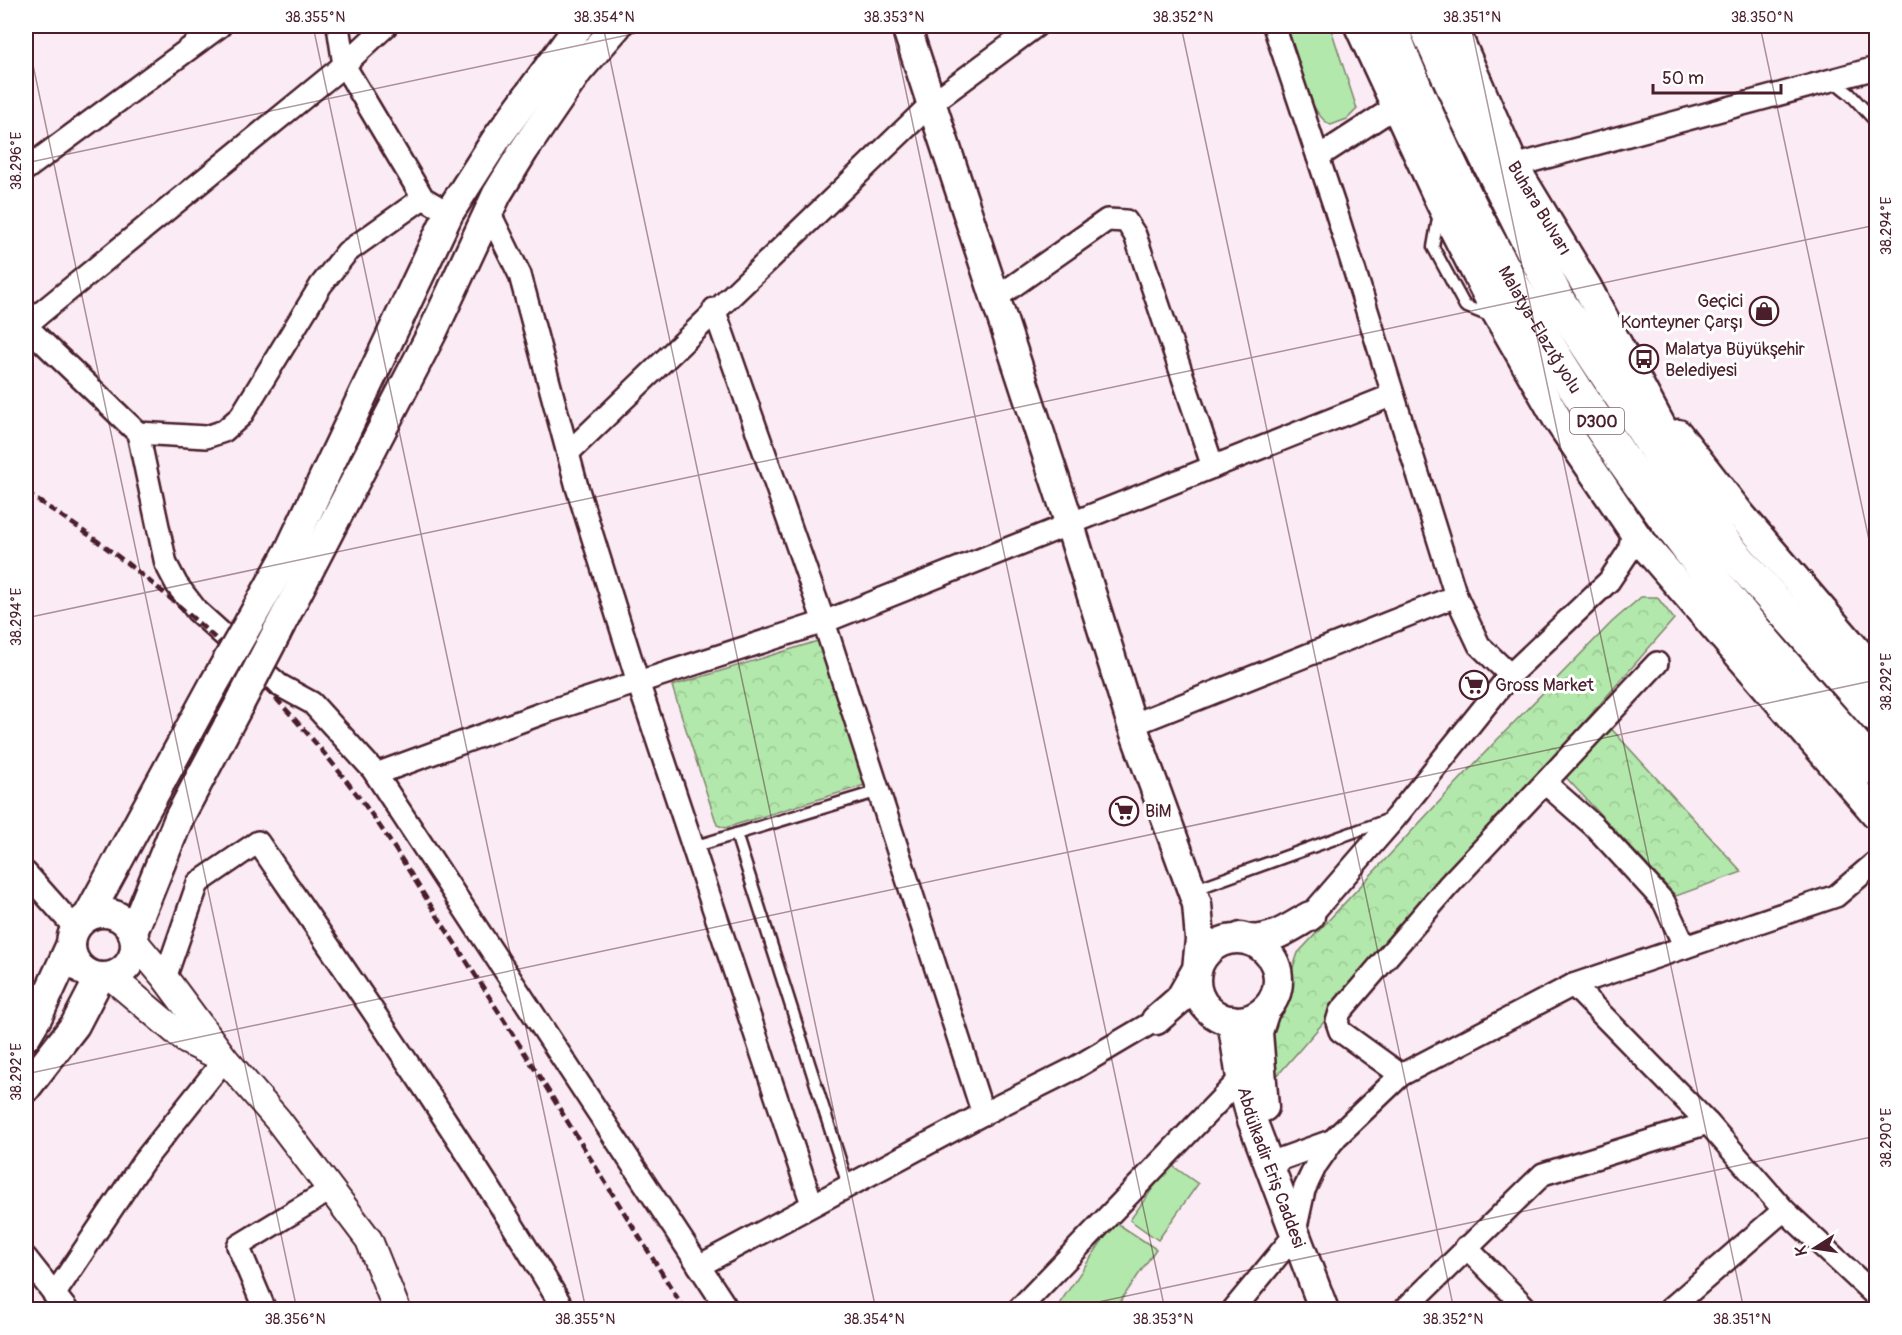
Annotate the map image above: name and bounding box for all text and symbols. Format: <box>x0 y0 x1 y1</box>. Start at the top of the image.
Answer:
text: 38.355°N <box>285 8 345 27</box>
text: 38.354°N <box>573 8 635 27</box>
text: 38.353°N <box>864 8 924 27</box>
text: 38.352°N <box>1153 8 1213 27</box>
text: 38.351°N <box>1443 8 1501 27</box>
text: 38.350°N <box>1731 8 1793 27</box>
scale bar <box>1653 57 1780 95</box>
text: 50 m <box>1662 67 1704 90</box>
text: 38.296°E <box>7 132 26 190</box>
street label: Buhara Bulvarı <box>1502 157 1576 260</box>
text: 38.294°E <box>1877 197 1896 255</box>
street label: Malatya-Elazığ yolu <box>1492 262 1587 398</box>
place label: Geçici Konteyner Çarşı <box>1620 290 1743 334</box>
shop icon: Geçici Konteyner Çarşı <box>1748 295 1780 327</box>
place label: Malatya Büyükşehir Belediyesi <box>1665 338 1805 382</box>
bus stop icon: Malatya Büyükşehir Belediyesi <box>1628 343 1660 375</box>
road number: D300 <box>1570 408 1624 434</box>
text: 38.294°E <box>7 588 26 646</box>
text: 38.292°E <box>1877 653 1896 711</box>
supermarket icon: Gross Market <box>1458 669 1490 701</box>
place label: Gross Market <box>1495 674 1595 697</box>
supermarket icon: BiM <box>1108 795 1140 827</box>
place label: BiM <box>1145 800 1171 823</box>
text: 38.292°E <box>7 1043 26 1101</box>
street label: Abdülkadir Eriş Caddesi <box>1232 1084 1310 1251</box>
text: 38.290°E <box>1877 1108 1896 1168</box>
north arrow <box>1785 1218 1845 1278</box>
text: K <box>1790 1244 1812 1258</box>
text: 38.356°N <box>264 1310 326 1329</box>
text: 38.355°N <box>555 1310 615 1329</box>
text: 38.354°N <box>843 1310 905 1329</box>
text: 38.353°N <box>1133 1310 1193 1329</box>
text: 38.352°N <box>1423 1310 1483 1329</box>
text: 38.351°N <box>1713 1310 1771 1329</box>

